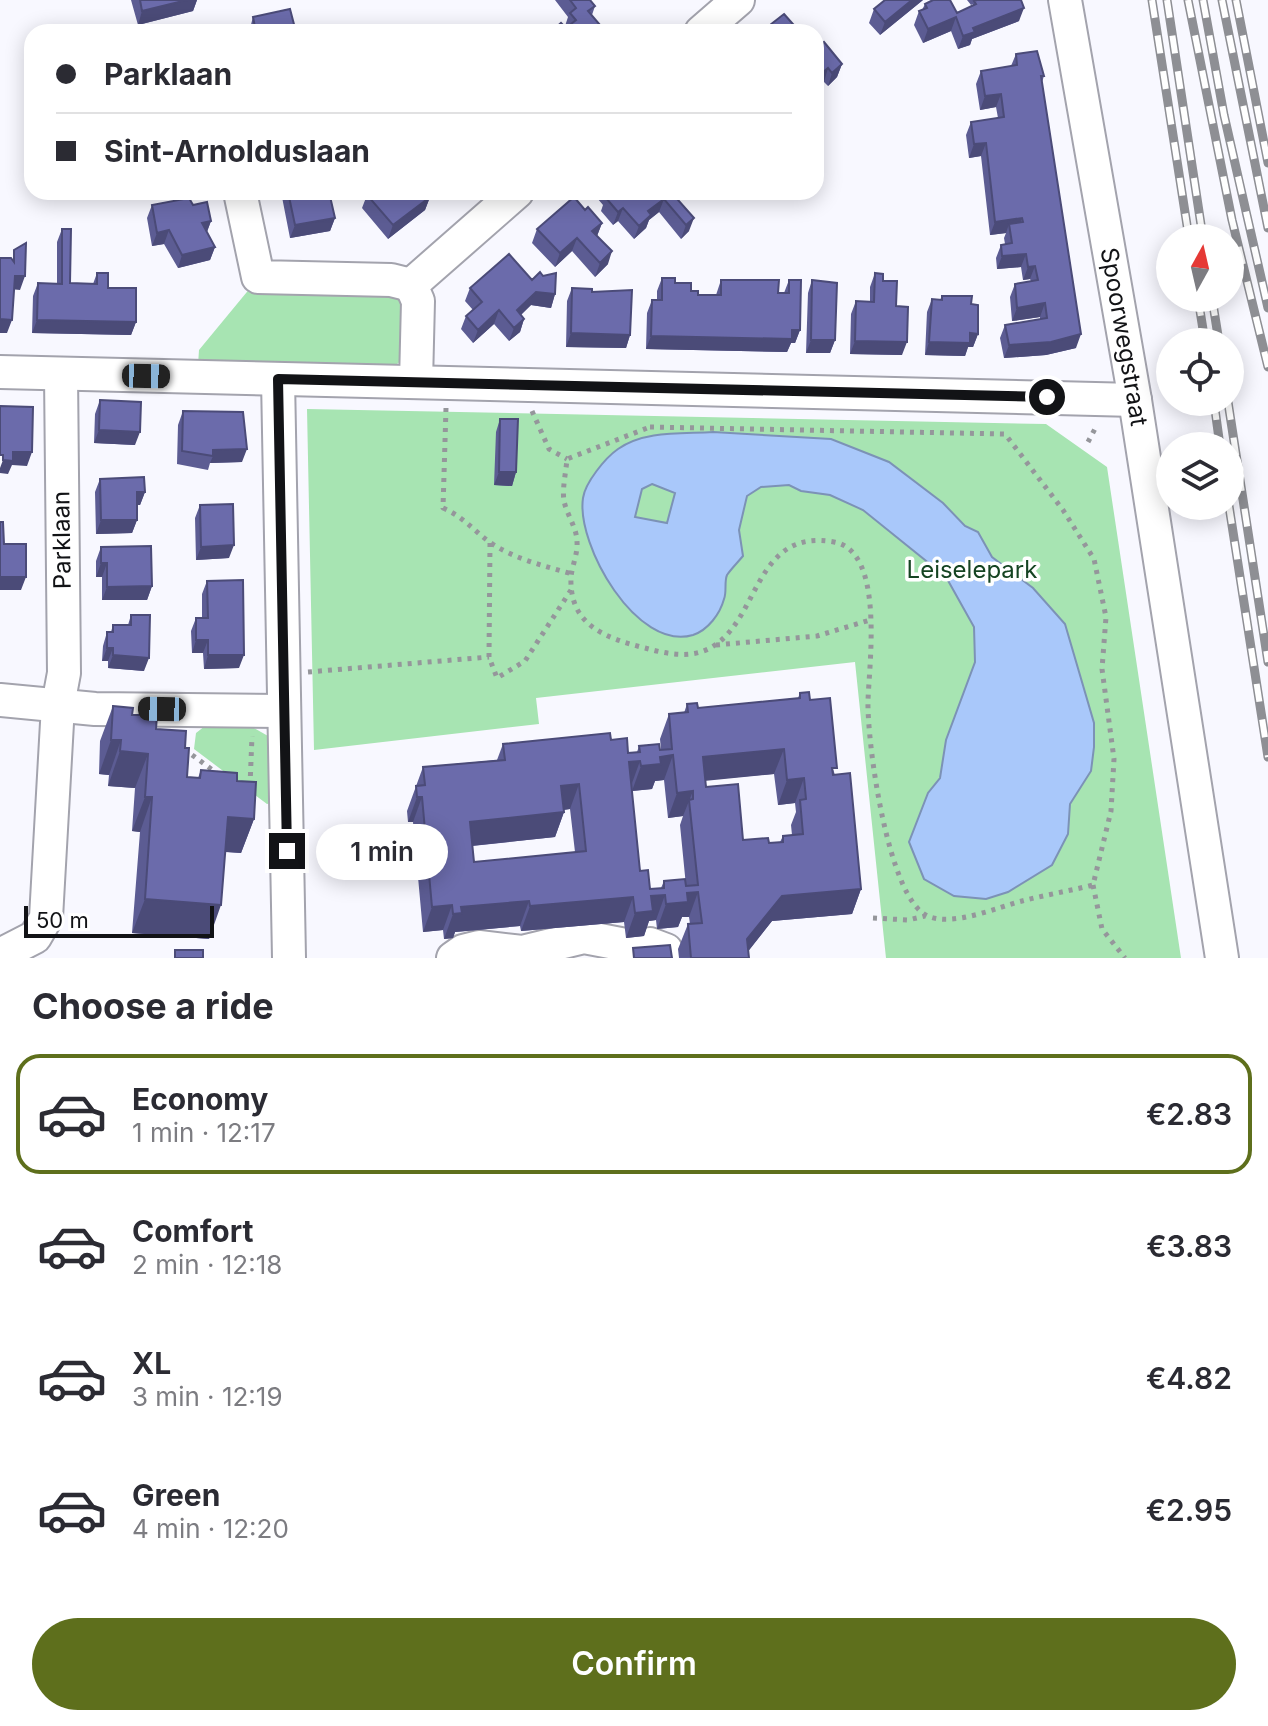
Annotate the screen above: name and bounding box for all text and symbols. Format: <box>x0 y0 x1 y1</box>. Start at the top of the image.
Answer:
text: Parklaan <box>104 56 232 92</box>
text: Sint-Arnolduslaan <box>104 133 370 169</box>
north arrow <box>1156 224 1244 312</box>
map controls <box>1156 224 1244 520</box>
street label: Spoorwegstraat <box>1095 245 1154 428</box>
button: locate <box>1156 328 1244 416</box>
car <box>122 364 170 388</box>
route start <box>1029 379 1065 415</box>
button: layers <box>1156 432 1244 520</box>
street label: Parklaan <box>46 491 77 589</box>
park label: Leiselepark <box>907 555 1037 584</box>
car <box>138 697 186 721</box>
callout: 1 min <box>315 823 447 879</box>
route end <box>269 833 305 869</box>
text: 1 min <box>350 836 414 867</box>
scale bar <box>24 902 214 938</box>
text: 50 m <box>36 907 89 933</box>
text: Choose a ride <box>32 984 274 1028</box>
icon: car <box>36 1078 108 1150</box>
text: Economy <box>132 1081 268 1117</box>
text: €2.83 <box>1146 1096 1232 1132</box>
text: 1 min · 12:17 <box>132 1117 276 1148</box>
icon: car <box>36 1210 108 1282</box>
text: Comfort <box>132 1213 253 1249</box>
text: €3.83 <box>1146 1228 1232 1264</box>
text: 2 min · 12:18 <box>132 1249 282 1280</box>
icon: car <box>36 1342 108 1414</box>
text: XL <box>132 1345 171 1381</box>
text: €4.82 <box>1146 1360 1232 1396</box>
text: 3 min · 12:19 <box>132 1381 283 1412</box>
icon: car <box>36 1474 108 1546</box>
text: Green <box>132 1477 220 1513</box>
text: €2.95 <box>1146 1492 1232 1528</box>
text: 4 min · 12:20 <box>132 1513 289 1544</box>
button: Confirm <box>32 1618 1236 1710</box>

